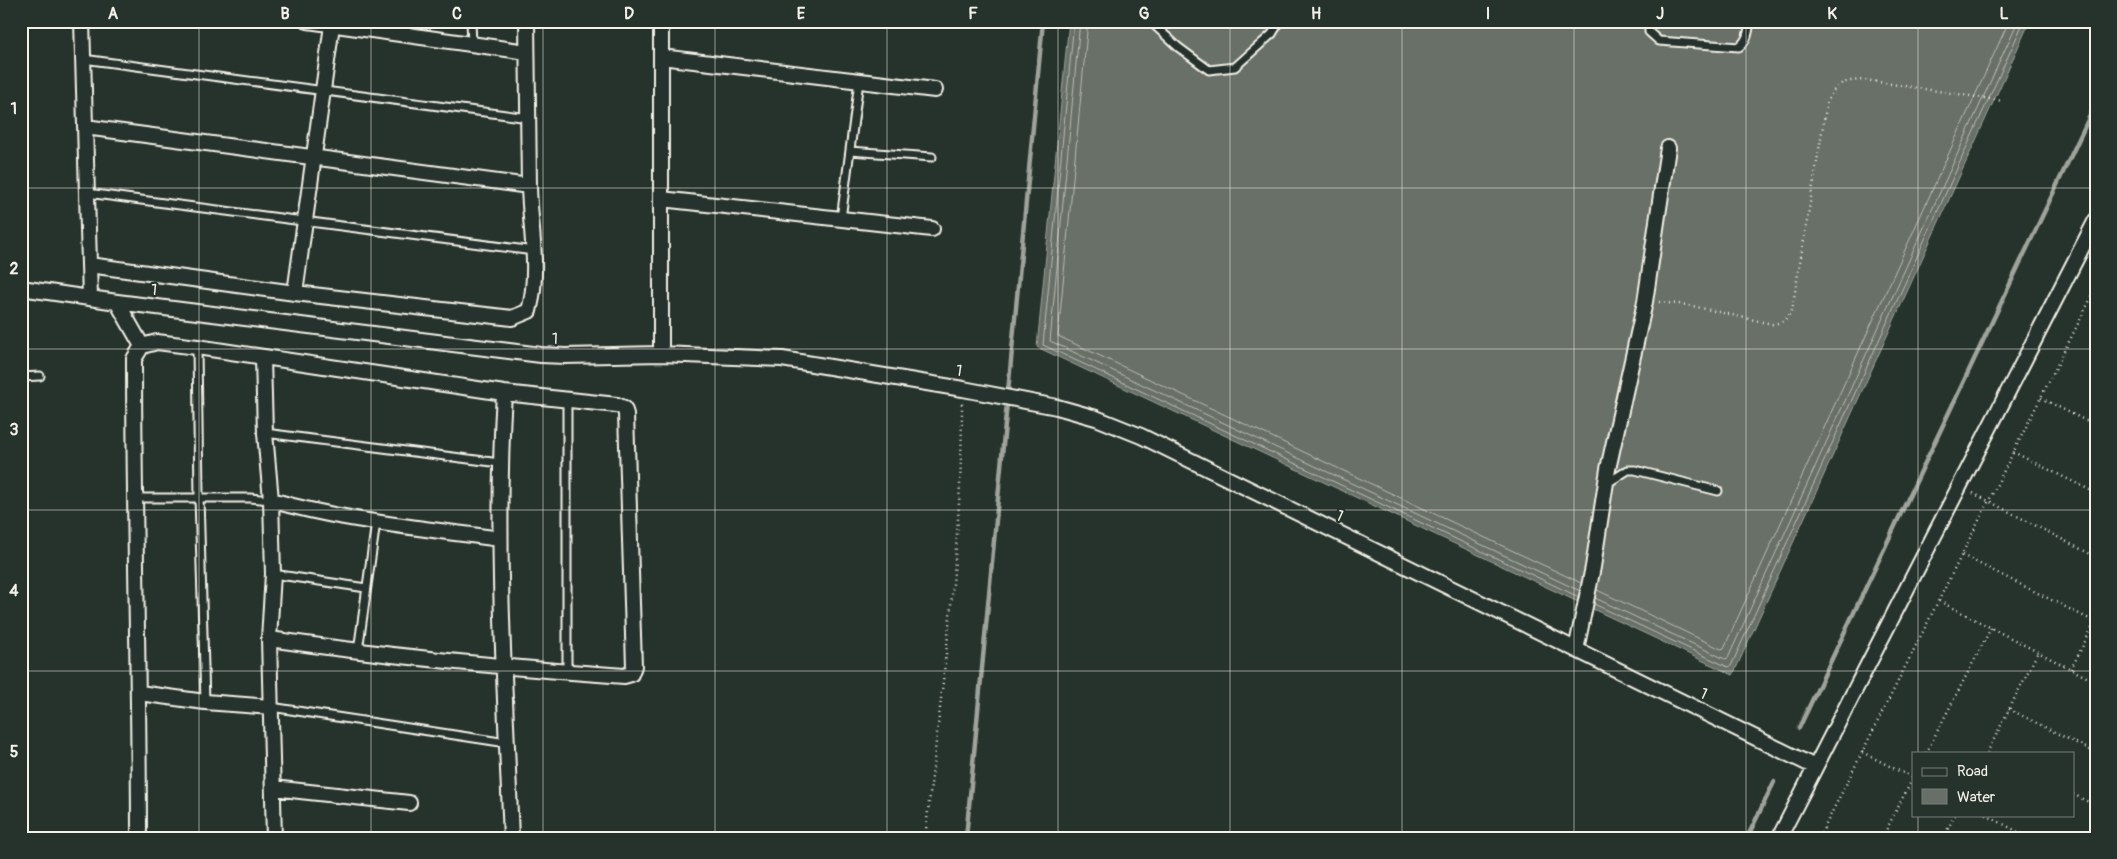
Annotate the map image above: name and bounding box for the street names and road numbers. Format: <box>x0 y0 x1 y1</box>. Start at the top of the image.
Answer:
street label: 1 <box>150 280 158 300</box>
street label: 1 <box>551 329 559 349</box>
street label: 1 <box>954 361 964 381</box>
street label: 1 <box>1332 506 1347 526</box>
street label: 1 <box>1696 684 1711 704</box>

